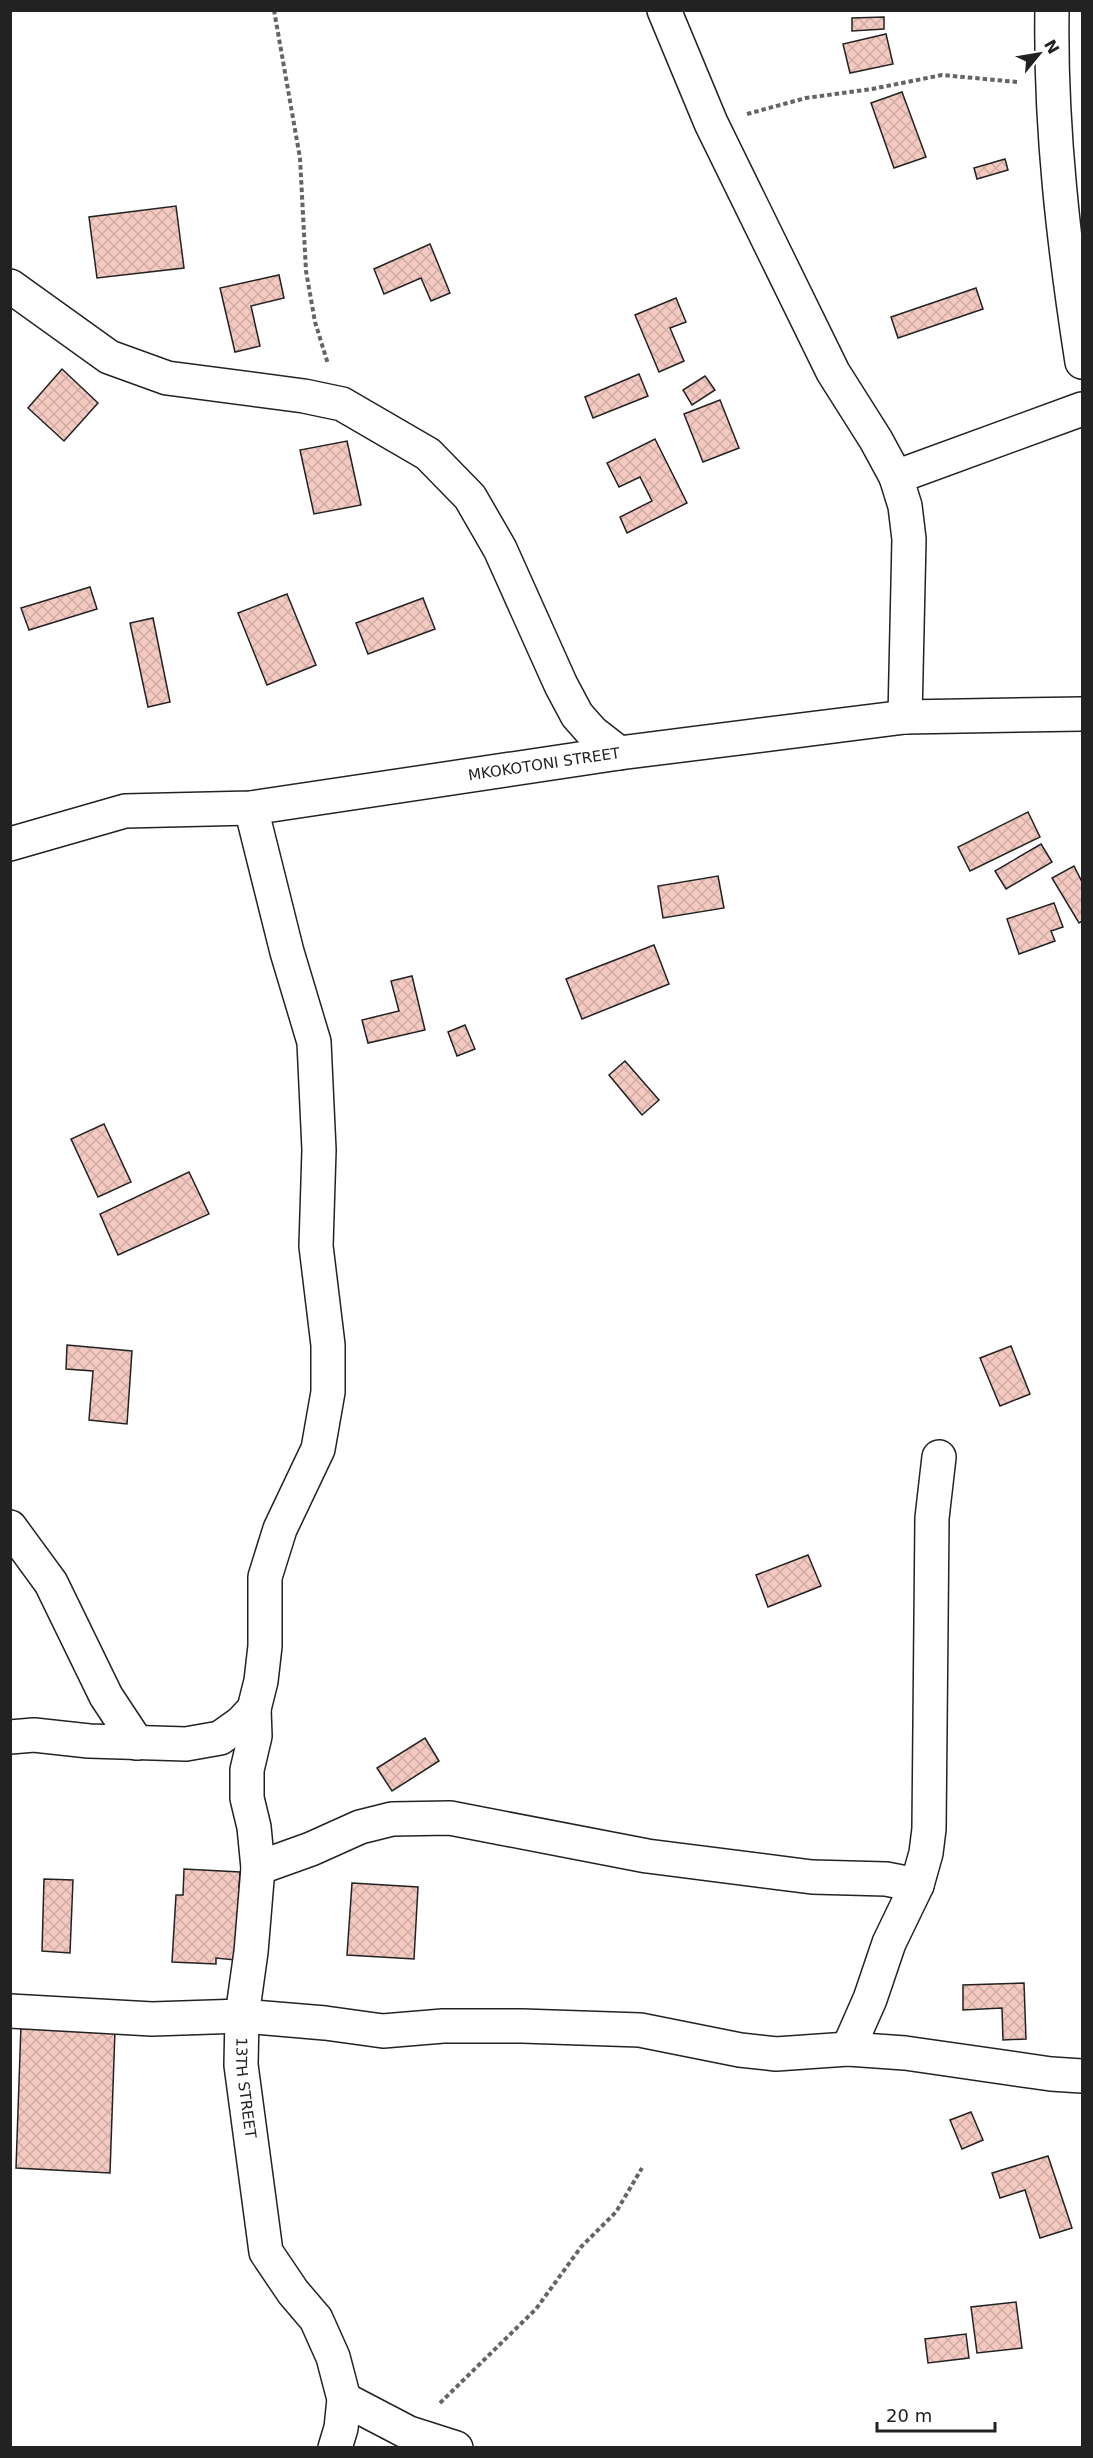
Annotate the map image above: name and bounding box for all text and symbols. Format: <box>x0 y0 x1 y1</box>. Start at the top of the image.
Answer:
north arrow <box>1009 24 1069 84</box>
text: N <box>1040 36 1063 57</box>
street label: MKOKOTONI STREET <box>467 744 622 784</box>
street label: 13TH STREET <box>232 2037 260 2140</box>
scale bar <box>877 2395 996 2433</box>
text: 20 m <box>886 2405 932 2426</box>

